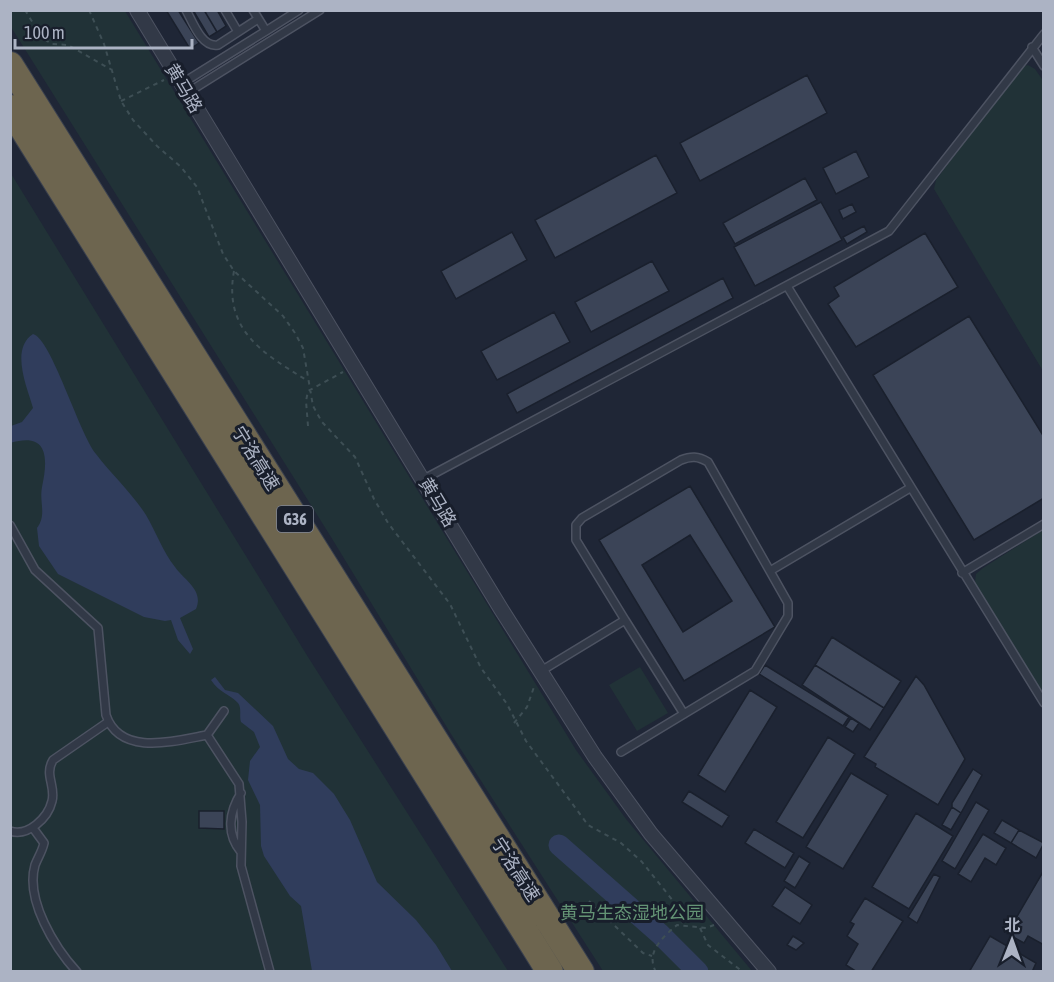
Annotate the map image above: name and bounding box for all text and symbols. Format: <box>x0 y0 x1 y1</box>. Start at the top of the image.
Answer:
scale bar <box>15 12 192 50</box>
text: 100 m <box>24 22 65 43</box>
street label: 黄马路 <box>161 59 207 117</box>
street label: 宁洛高速 <box>228 422 284 494</box>
street label: 黄马路 <box>415 473 461 531</box>
road number: G36 <box>277 506 313 532</box>
street label: 宁洛高速 <box>488 833 544 905</box>
park label: 黄马生态湿地公园 <box>560 902 704 923</box>
north arrow <box>982 910 1042 970</box>
text: 北 <box>1004 916 1020 934</box>

